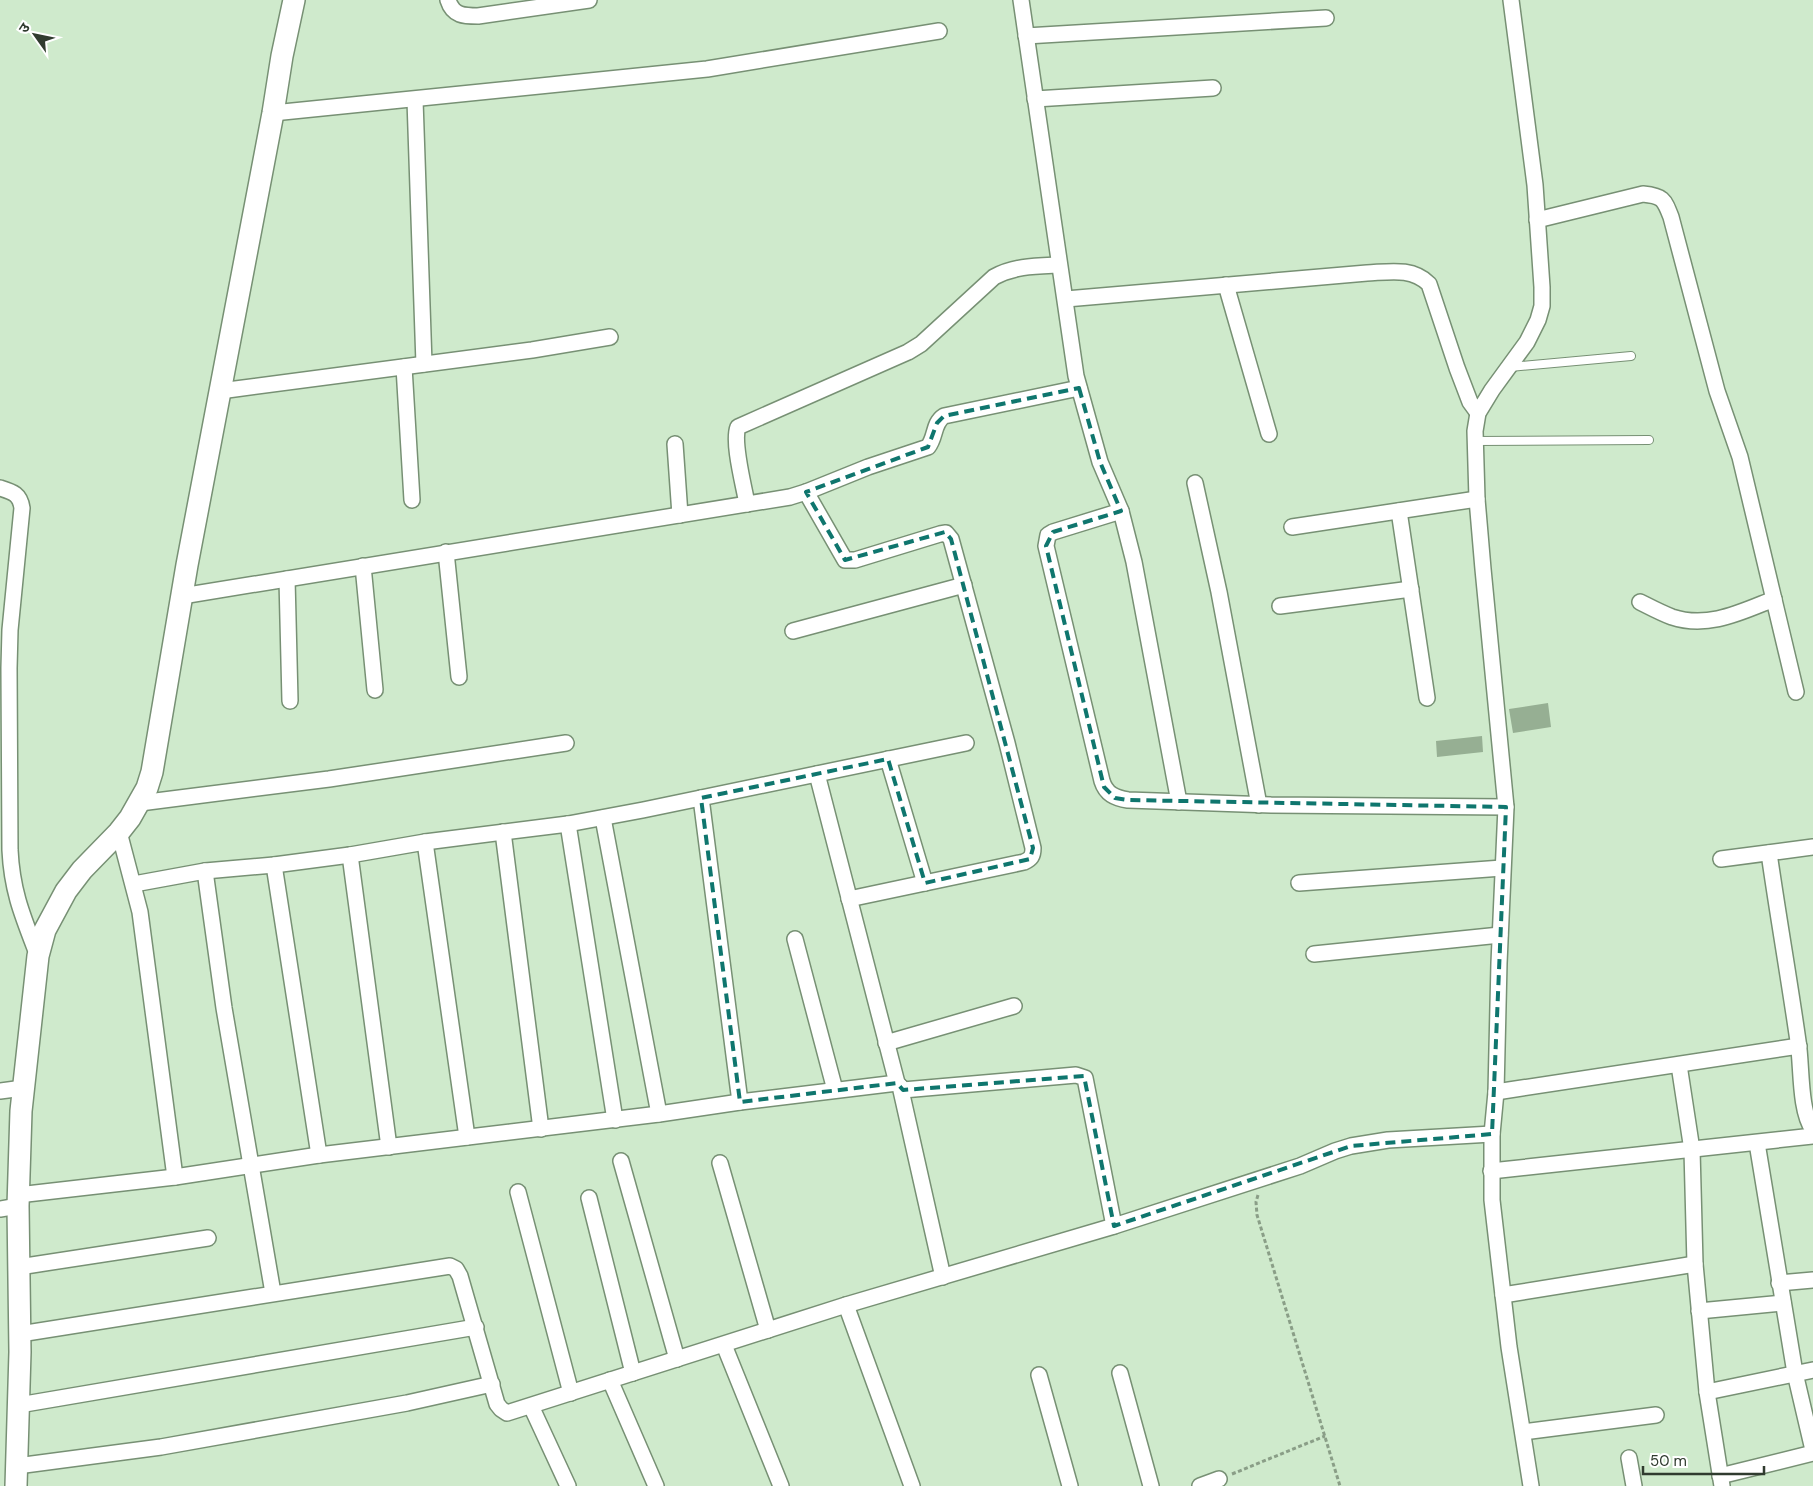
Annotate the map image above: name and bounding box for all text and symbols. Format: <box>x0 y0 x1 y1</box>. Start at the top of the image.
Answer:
north arrow <box>10 10 60 60</box>
text: उ <box>14 19 34 36</box>
scale bar <box>1643 1444 1764 1476</box>
text: 50 m <box>1650 1451 1687 1471</box>

